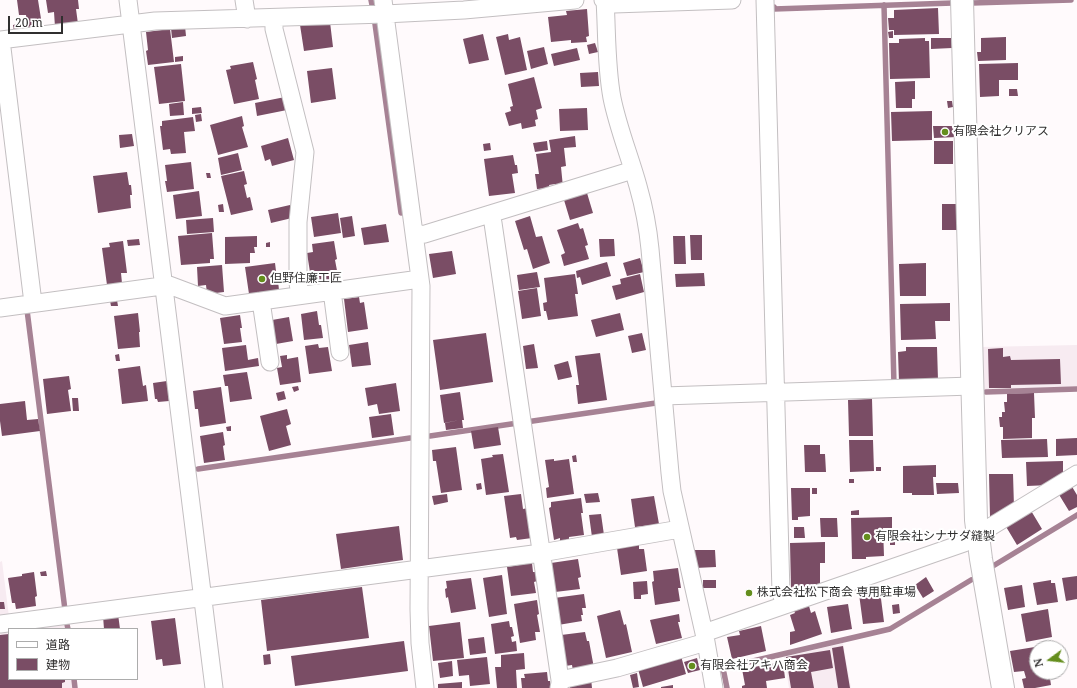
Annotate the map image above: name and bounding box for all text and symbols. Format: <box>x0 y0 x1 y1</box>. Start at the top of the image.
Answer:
scale bar <box>10 8 65 34</box>
text: 20 m <box>15 14 43 31</box>
place label: 有限会社クリアス <box>953 125 1049 139</box>
marker: 有限会社クリアス <box>940 127 950 137</box>
place label: 但野住廉工匠 <box>270 272 342 286</box>
marker: 但野住廉工匠 <box>257 274 267 284</box>
place label: 有限会社シナサダ縫製 <box>875 530 995 544</box>
marker: 有限会社シナサダ縫製 <box>862 532 872 542</box>
place label: 株式会社松下商会 専用駐車場 <box>757 586 916 600</box>
marker: 株式会社松下商会 専用駐車場 <box>744 588 754 598</box>
legend <box>8 628 138 680</box>
text: 道路 <box>46 636 70 653</box>
north arrow <box>1029 640 1069 680</box>
text: 建物 <box>46 656 70 673</box>
text: N <box>1030 657 1046 669</box>
place label: 有限会社アキハ商会 <box>700 659 808 673</box>
marker: 有限会社アキハ商会 <box>687 661 697 671</box>

